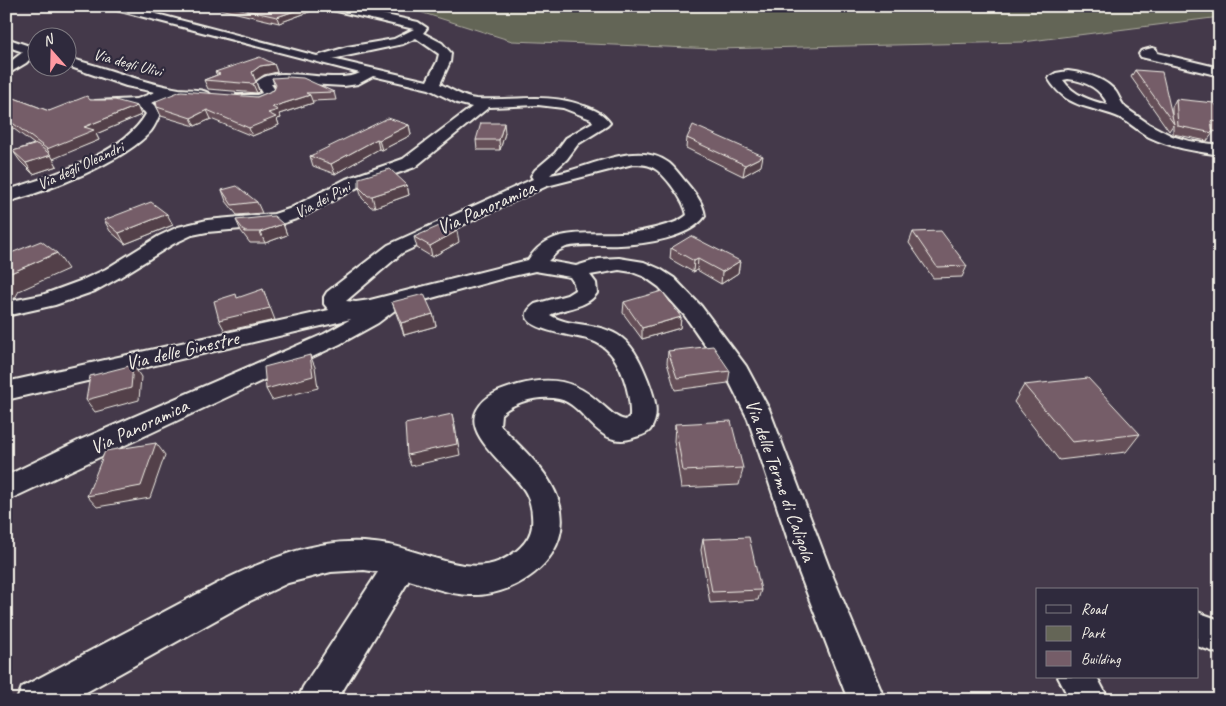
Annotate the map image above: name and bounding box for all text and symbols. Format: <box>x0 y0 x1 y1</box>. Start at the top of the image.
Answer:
north arrow <box>28 28 78 78</box>
text: N <box>41 30 57 50</box>
street label: Via degli Ulivi <box>91 44 166 82</box>
street label: Via degli Oleandri <box>34 136 129 195</box>
street label: Via Panoramica <box>433 174 540 240</box>
street label: Via dei Pini <box>291 176 355 223</box>
street label: Via delle Ginestre <box>123 325 242 376</box>
street label: Via Panoramica <box>86 392 193 460</box>
street label: Via delle Terme di Caligola <box>740 396 822 566</box>
legend <box>1036 588 1198 678</box>
text: Road <box>1081 600 1108 619</box>
text: Park <box>1081 624 1106 643</box>
text: Building <box>1081 650 1121 669</box>

